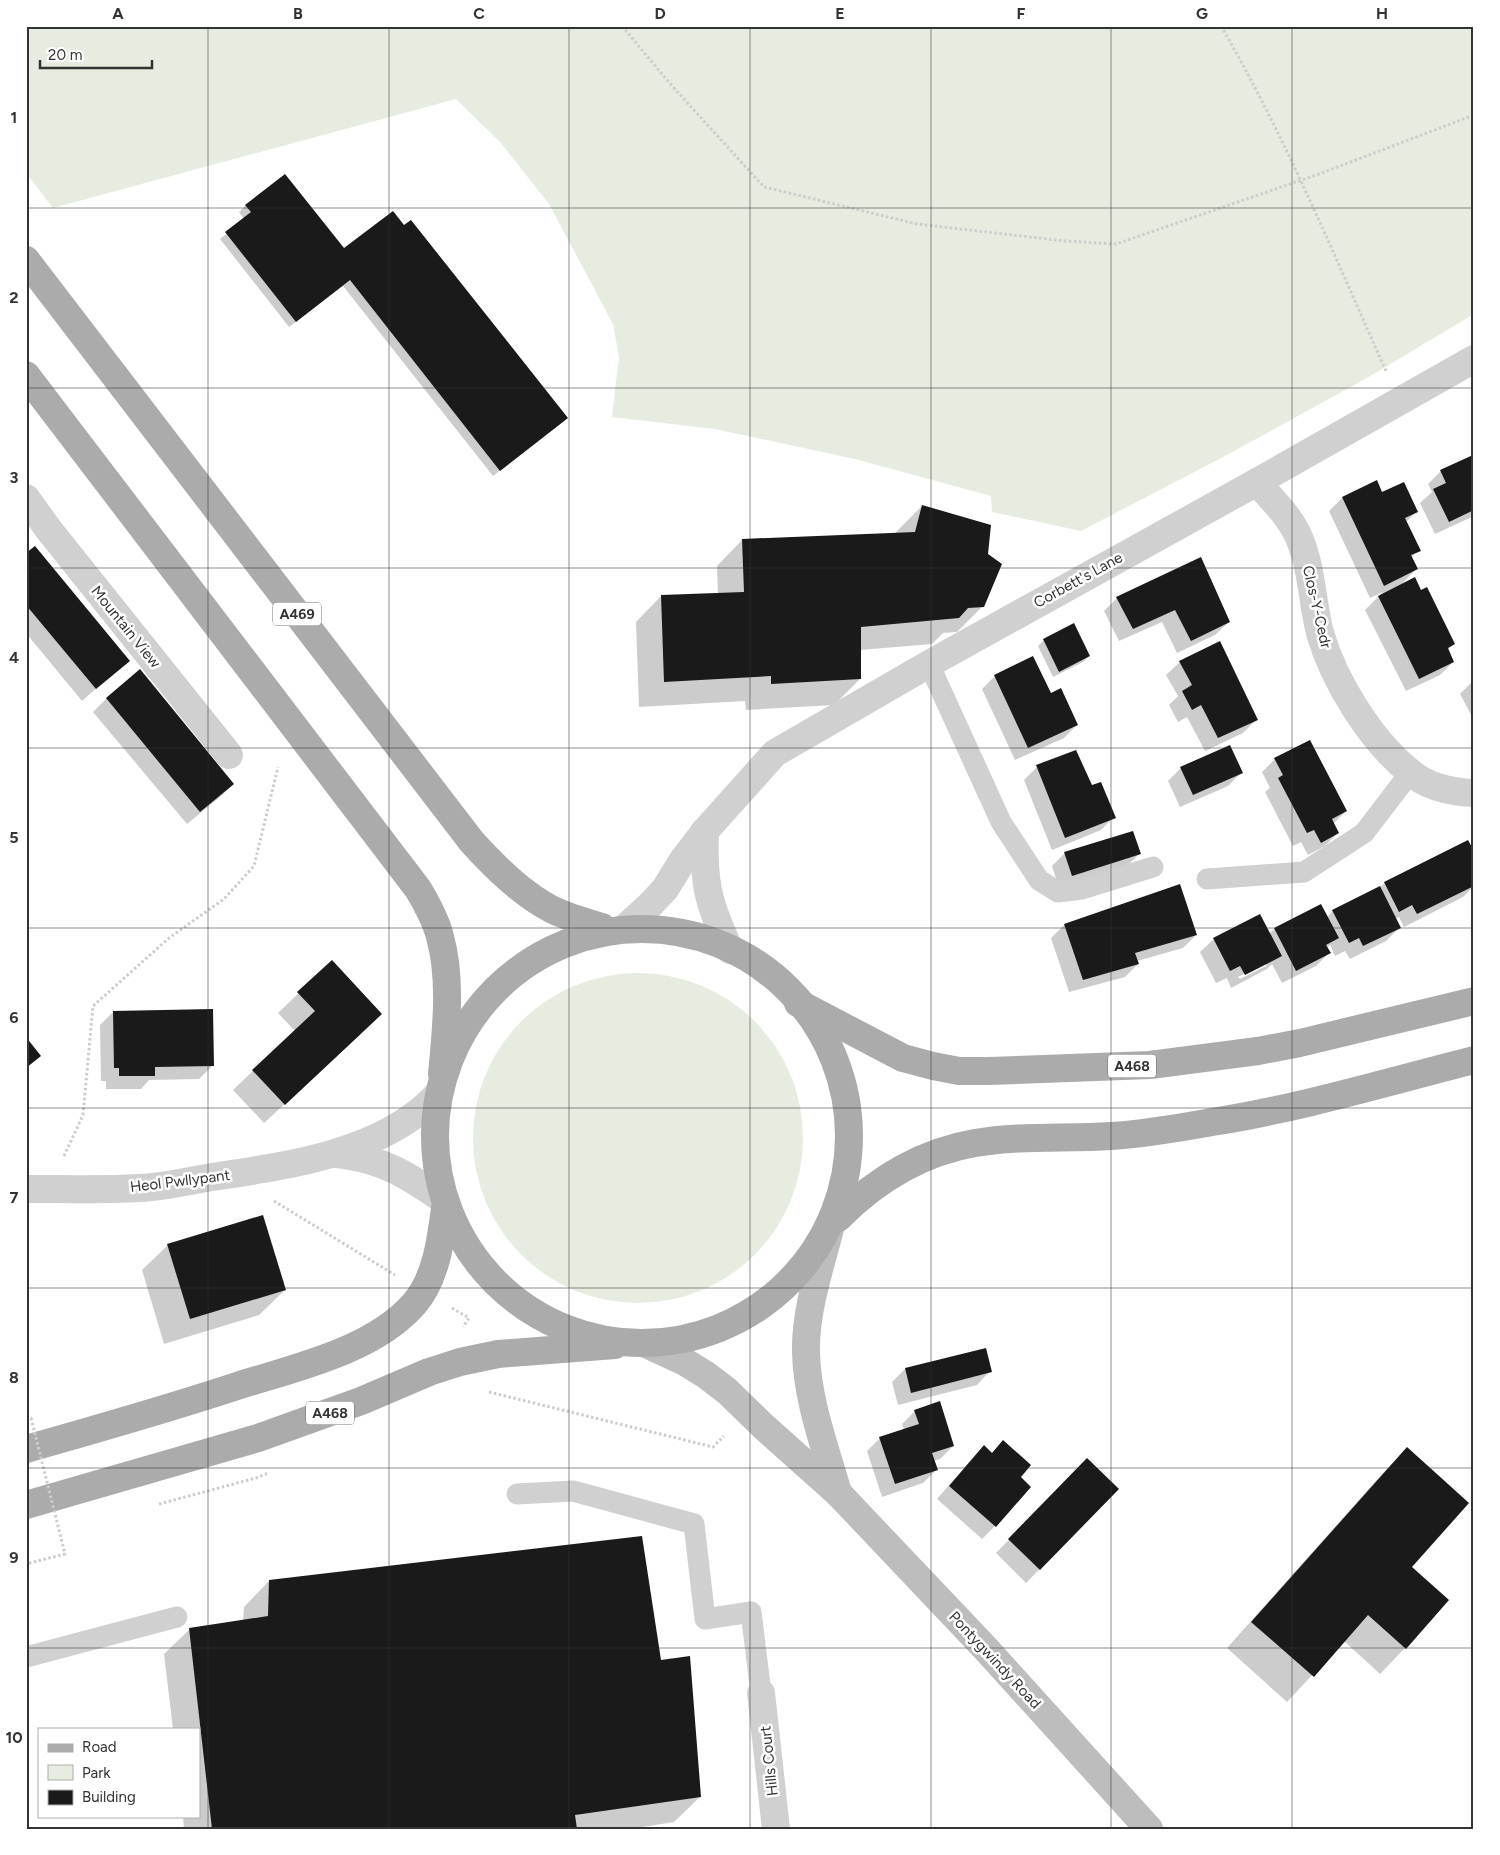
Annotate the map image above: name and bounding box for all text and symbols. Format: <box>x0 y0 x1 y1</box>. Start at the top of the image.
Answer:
text: A <box>112 4 124 23</box>
text: B <box>293 4 303 23</box>
text: C <box>473 4 485 23</box>
text: D <box>654 4 666 23</box>
text: E <box>835 4 845 23</box>
text: F <box>1017 4 1026 23</box>
text: G <box>1196 4 1208 23</box>
text: H <box>1376 4 1388 23</box>
scale bar <box>40 38 152 70</box>
text: 20 m <box>48 46 82 64</box>
text: 1 <box>11 108 17 127</box>
text: 2 <box>9 288 19 307</box>
text: 3 <box>10 468 19 487</box>
street label: Corbett's Lane <box>1031 548 1125 612</box>
street label: Clos-Y-Cedr <box>1299 564 1335 650</box>
street label: Mountain View <box>87 582 165 672</box>
road number: A469 <box>273 602 321 626</box>
text: 4 <box>9 648 19 667</box>
text: 5 <box>9 828 19 847</box>
text: 6 <box>9 1008 19 1027</box>
road number: A468 <box>1108 1054 1156 1078</box>
street label: Heol Pwllypant <box>129 1166 231 1196</box>
text: 7 <box>10 1188 19 1207</box>
text: 8 <box>9 1368 19 1387</box>
road number: A468 <box>306 1402 354 1425</box>
text: 9 <box>9 1548 19 1567</box>
street label: Pontygwindy Road <box>945 1608 1045 1712</box>
street label: Hills Court <box>756 1725 782 1797</box>
text: 10 <box>5 1728 23 1747</box>
legend <box>38 1728 200 1818</box>
text: Road <box>82 1738 117 1756</box>
text: Park <box>82 1764 111 1782</box>
text: Building <box>82 1788 136 1806</box>

